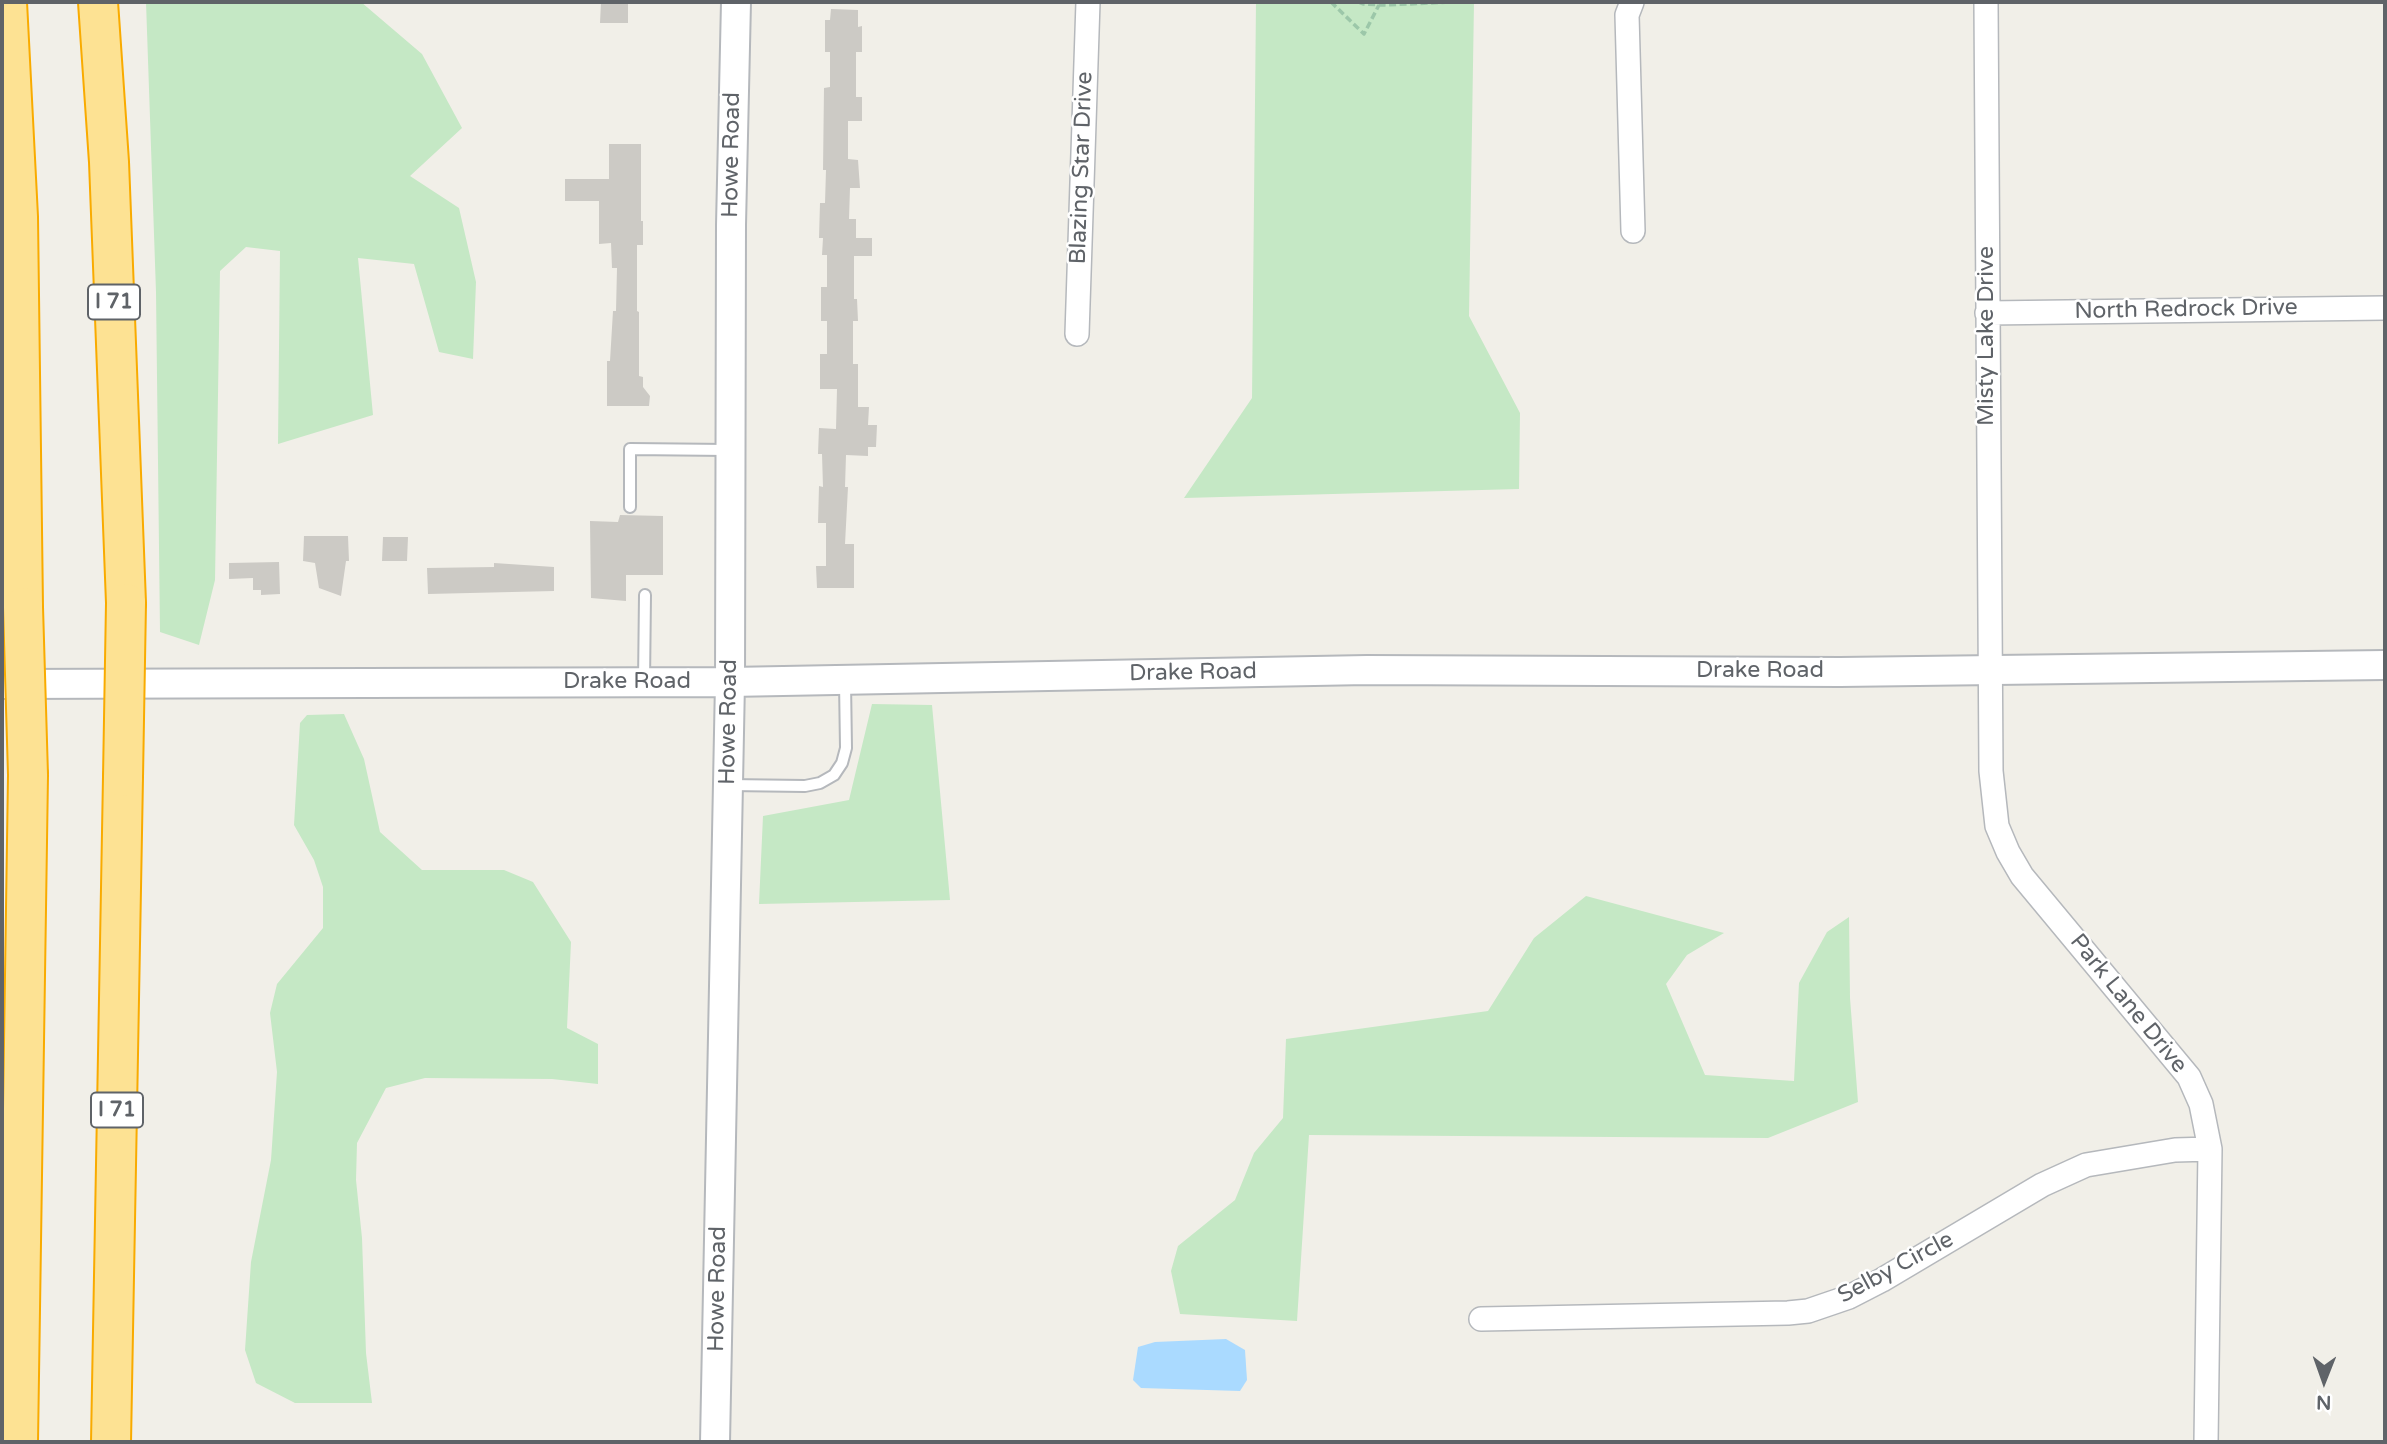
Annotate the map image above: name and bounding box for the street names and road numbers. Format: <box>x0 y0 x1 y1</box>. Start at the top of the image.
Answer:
street label: Blazing Star Drive <box>1065 71 1099 265</box>
street label: Howe Road <box>717 92 747 218</box>
street label: Misty Lake Drive <box>1973 246 2001 426</box>
road number: I 71 <box>88 284 140 320</box>
street label: North Redrock Drive <box>2074 294 2298 326</box>
street label: Drake Road <box>1696 657 1824 685</box>
street label: Drake Road <box>1129 658 1257 688</box>
street label: Howe Road <box>714 659 744 785</box>
street label: Drake Road <box>563 668 691 696</box>
street label: Park Lane Drive <box>2063 929 2193 1079</box>
road number: I 71 <box>91 1092 143 1128</box>
street label: Howe Road <box>703 1226 733 1352</box>
street label: Selby Circle <box>1834 1226 1958 1310</box>

